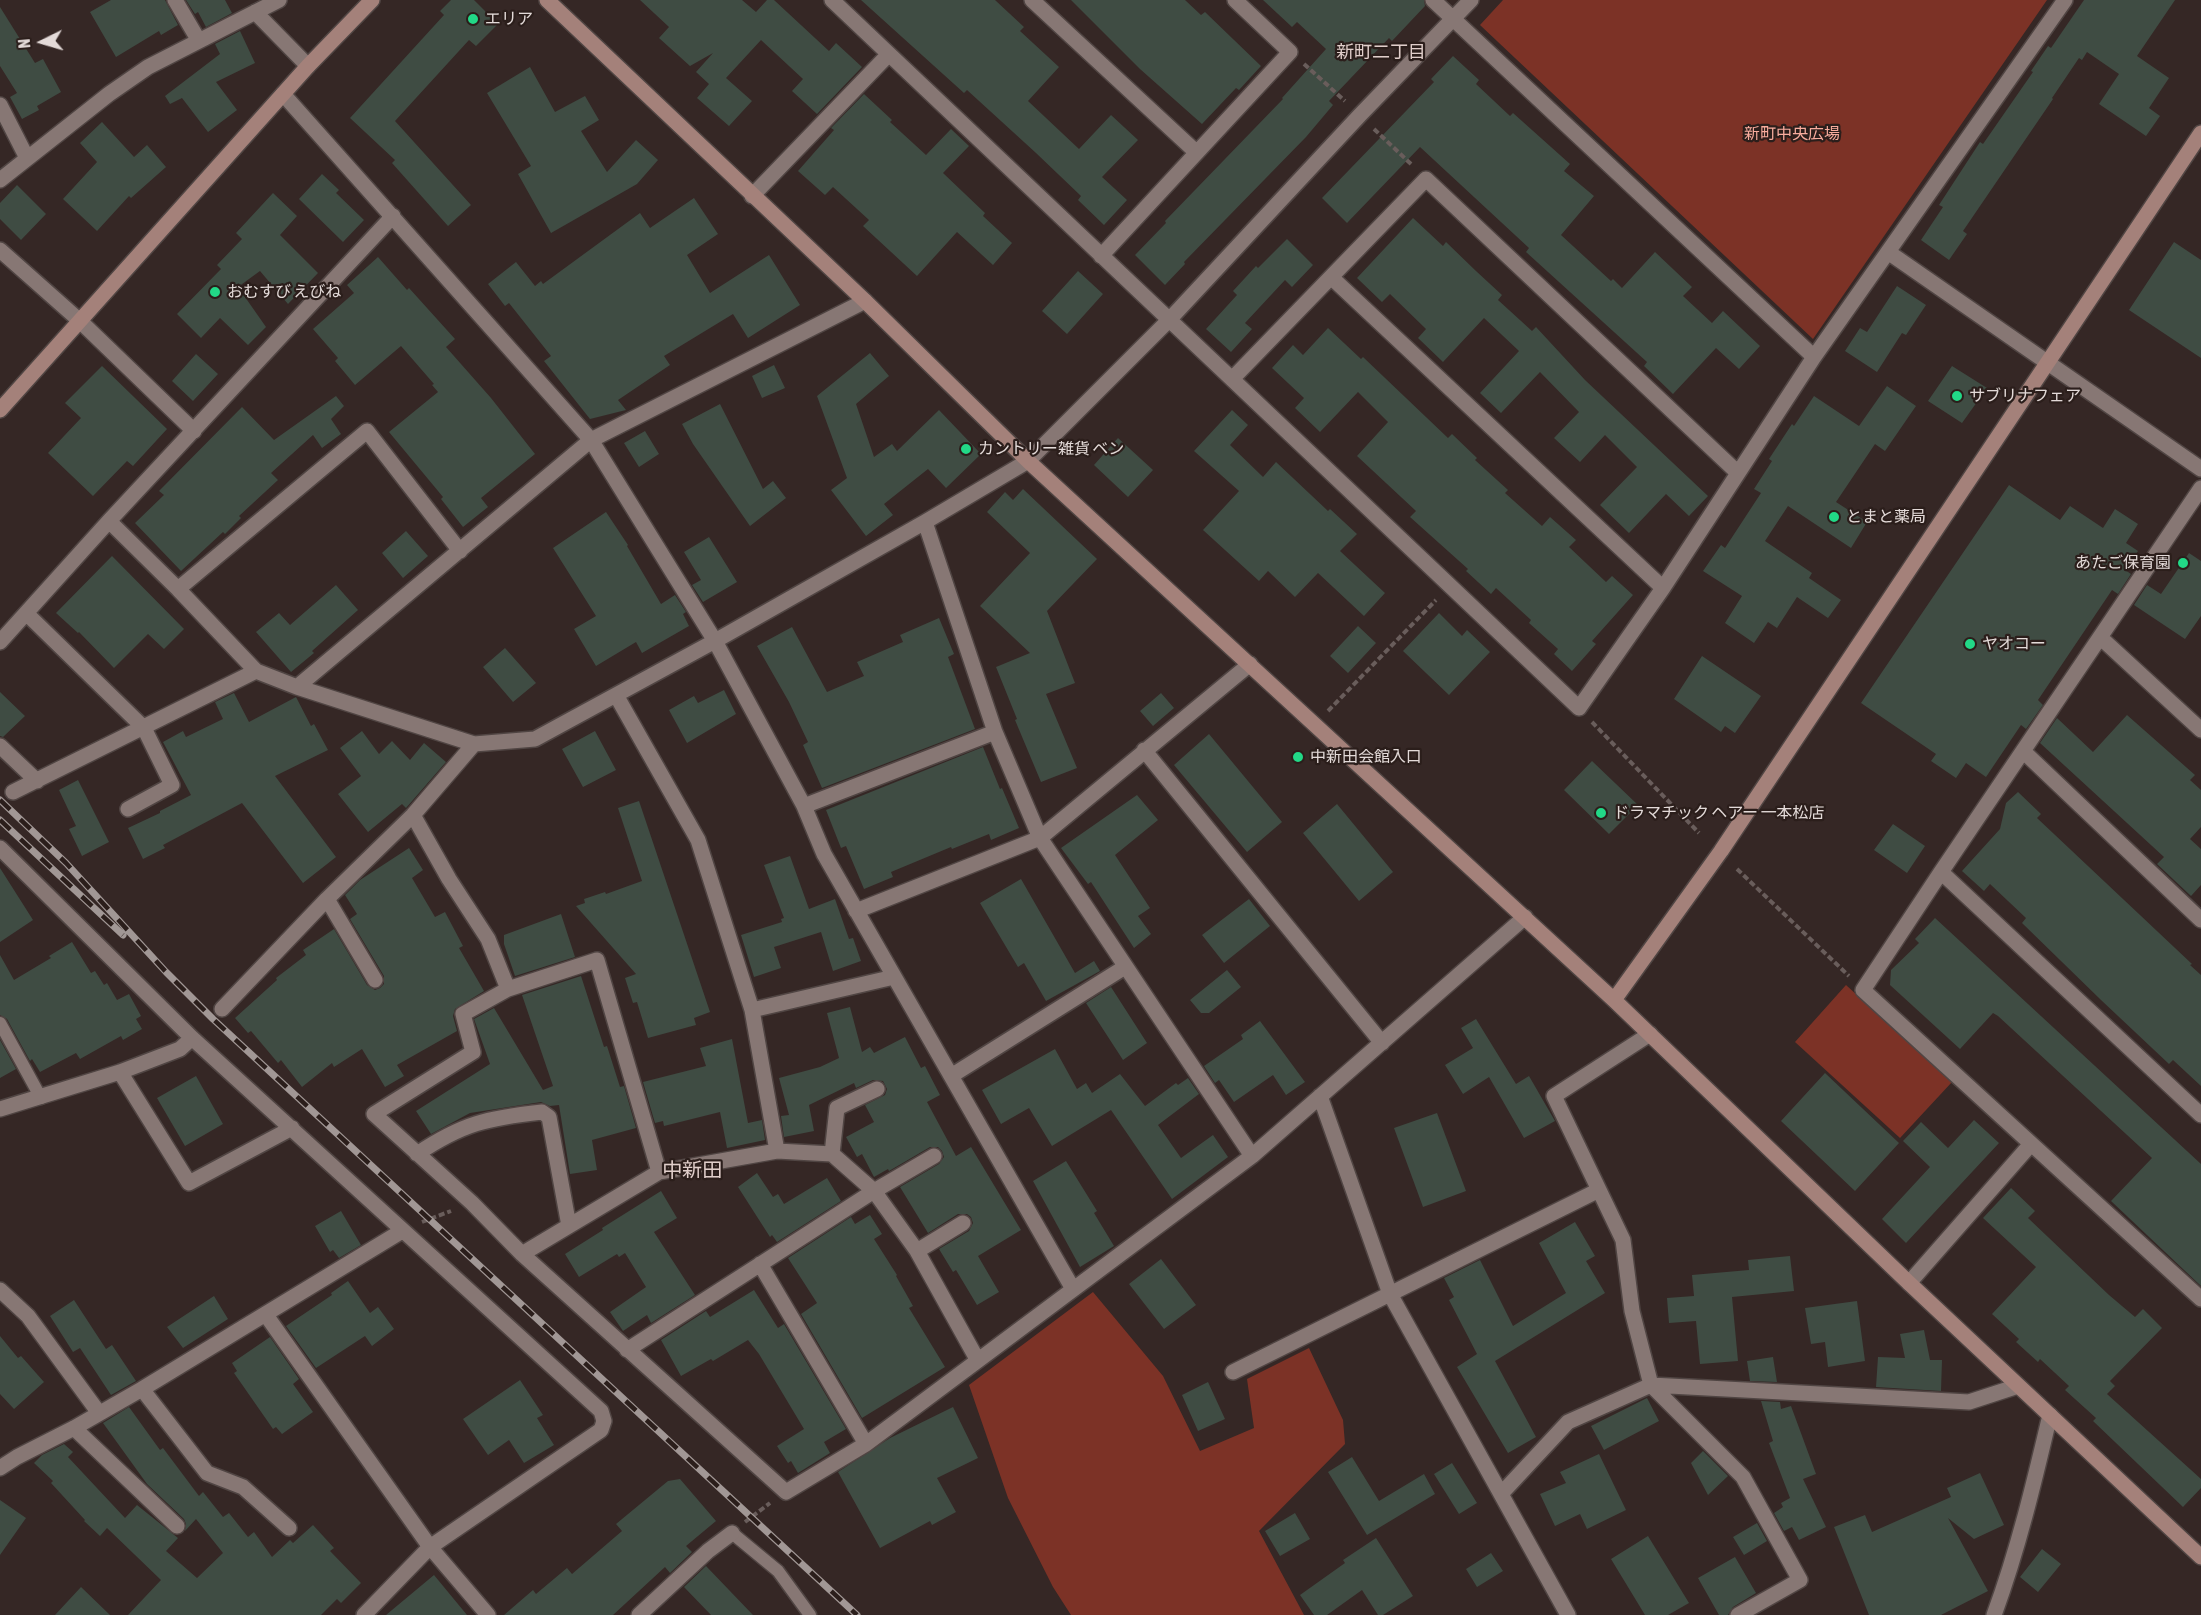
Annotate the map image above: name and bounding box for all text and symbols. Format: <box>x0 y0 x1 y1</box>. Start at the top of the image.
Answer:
place label: エリア <box>485 9 533 29</box>
north arrow <box>12 12 72 72</box>
marker: エリア <box>466 12 480 26</box>
text: N <box>15 38 33 49</box>
district label: 新町二丁目 <box>1336 41 1426 63</box>
park label: 新町中央広場 <box>1744 124 1840 144</box>
place label: おむすび えびね <box>227 282 341 302</box>
marker: おむすび えびね <box>208 285 222 299</box>
place label: サブリナフェア <box>1969 386 2081 406</box>
marker: サブリナフェア <box>1950 389 1964 403</box>
place label: カントリー雑貨 ベン <box>978 439 1124 459</box>
marker: カントリー雑貨 ベン <box>959 442 973 456</box>
place label: とまと薬局 <box>1846 507 1926 527</box>
marker: とまと薬局 <box>1827 510 1841 524</box>
place label: あたご保育園 <box>2075 553 2171 573</box>
marker: あたご保育園 <box>2176 556 2190 570</box>
place label: ヤオコー <box>1982 634 2046 654</box>
marker: ヤオコー <box>1963 637 1977 651</box>
place label: 中新田会館入口 <box>1310 747 1422 767</box>
marker: 中新田会館入口 <box>1291 750 1305 764</box>
place label: ドラマチック ヘアー 一本松店 <box>1613 803 1824 823</box>
marker: ドラマチック ヘアー 一本松店 <box>1594 806 1608 820</box>
district label: 中新田 <box>662 1159 722 1183</box>

